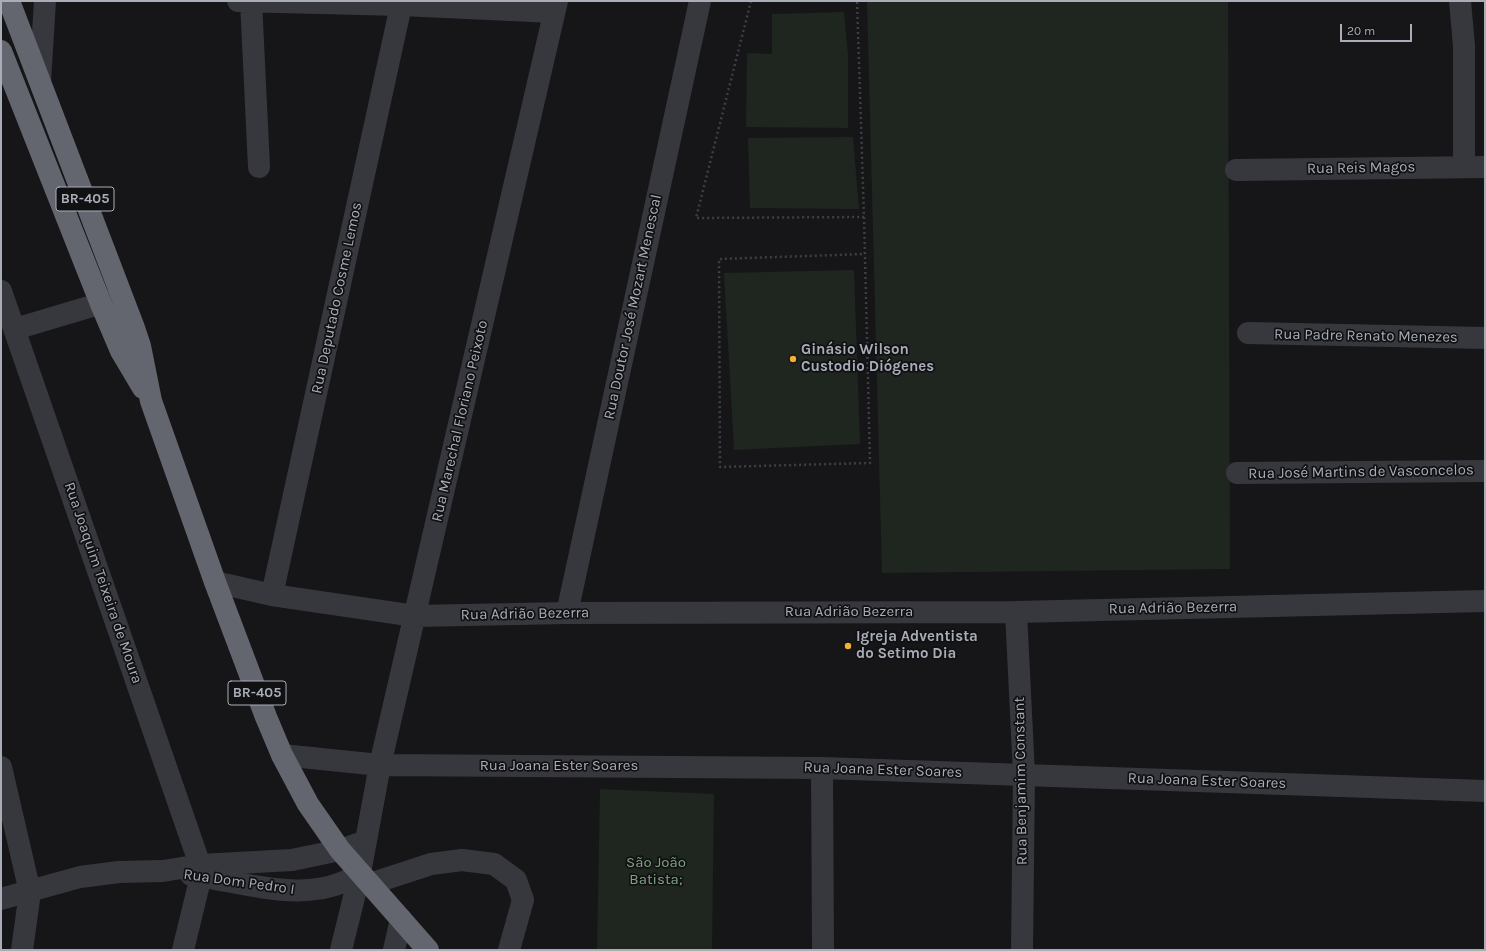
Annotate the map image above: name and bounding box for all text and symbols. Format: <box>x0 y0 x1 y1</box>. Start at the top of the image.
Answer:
scale bar <box>1342 16 1414 42</box>
text: 20 m <box>1347 24 1375 38</box>
street label: Rua Reis Magos <box>1307 158 1415 178</box>
road number: BR-405 <box>56 187 114 211</box>
street label: Rua Doutor José Mozart Menescal <box>600 193 666 421</box>
street label: Rua Deputado Cosme Lemos <box>308 201 366 395</box>
street label: Rua Marechal Floriano Peixoto <box>428 318 492 524</box>
street label: Rua Padre Renato Menezes <box>1274 325 1458 347</box>
place label: Ginásio Wilson Custodio Diógenes <box>801 341 934 376</box>
marker: Ginásio Wilson Custodio Diógenes <box>788 354 798 364</box>
street label: Rua José Martins de Vasconcelos <box>1248 461 1474 483</box>
street label: Rua Joaquim Teixeira de Moura <box>60 480 146 686</box>
street label: Rua Adrião Bezerra <box>1109 598 1237 618</box>
street label: Rua Adrião Bezerra <box>785 603 913 621</box>
street label: Rua Adrião Bezerra <box>461 604 589 624</box>
place label: Igreja Adventista do Setimo Dia <box>856 628 978 663</box>
marker: Igreja Adventista do Setimo Dia <box>843 641 853 651</box>
road number: BR-405 <box>228 681 286 705</box>
street label: Rua Benjamim Constant <box>1011 697 1031 865</box>
street label: Rua Joana Ester Soares <box>480 757 638 775</box>
street label: Rua Joana Ester Soares <box>803 758 963 782</box>
street label: Rua Joana Ester Soares <box>1127 769 1287 793</box>
park label: São João Batista; <box>626 854 686 889</box>
street label: Rua Dom Pedro I <box>182 865 296 899</box>

